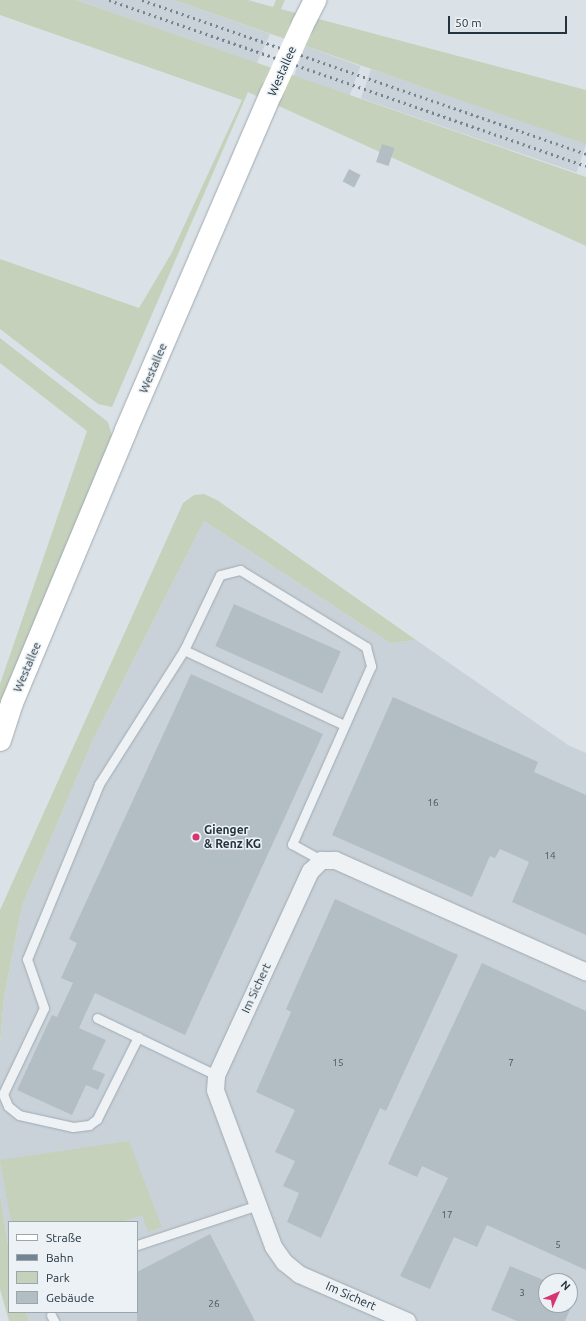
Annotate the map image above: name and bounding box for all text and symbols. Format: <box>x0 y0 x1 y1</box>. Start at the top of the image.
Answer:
scale bar <box>450 8 569 34</box>
text: 50 m <box>455 16 482 29</box>
street label: Westallee <box>265 44 299 98</box>
street label: Westallee <box>136 341 170 395</box>
street label: Westallee <box>10 640 44 694</box>
house number: 16 <box>427 797 439 809</box>
place label: Gienger & Renz KG <box>204 823 261 851</box>
marker: Gienger & Renz KG <box>191 832 201 842</box>
house number: 14 <box>544 850 556 862</box>
street label: Im Sichert <box>238 961 274 1015</box>
house number: 15 <box>332 1057 344 1069</box>
house number: 7 <box>508 1057 514 1069</box>
house number: 17 <box>441 1209 453 1221</box>
legend <box>8 1221 138 1313</box>
text: Straße <box>46 1231 82 1244</box>
house number: 5 <box>555 1239 561 1251</box>
text: Bahn <box>46 1251 74 1264</box>
text: Park <box>46 1271 70 1284</box>
north arrow <box>538 1273 578 1313</box>
text: N <box>559 1278 573 1292</box>
street label: Im Sichert <box>324 1279 378 1313</box>
house number: 3 <box>519 1287 525 1299</box>
text: Gebäude <box>46 1291 94 1304</box>
house number: 26 <box>208 1298 220 1310</box>

